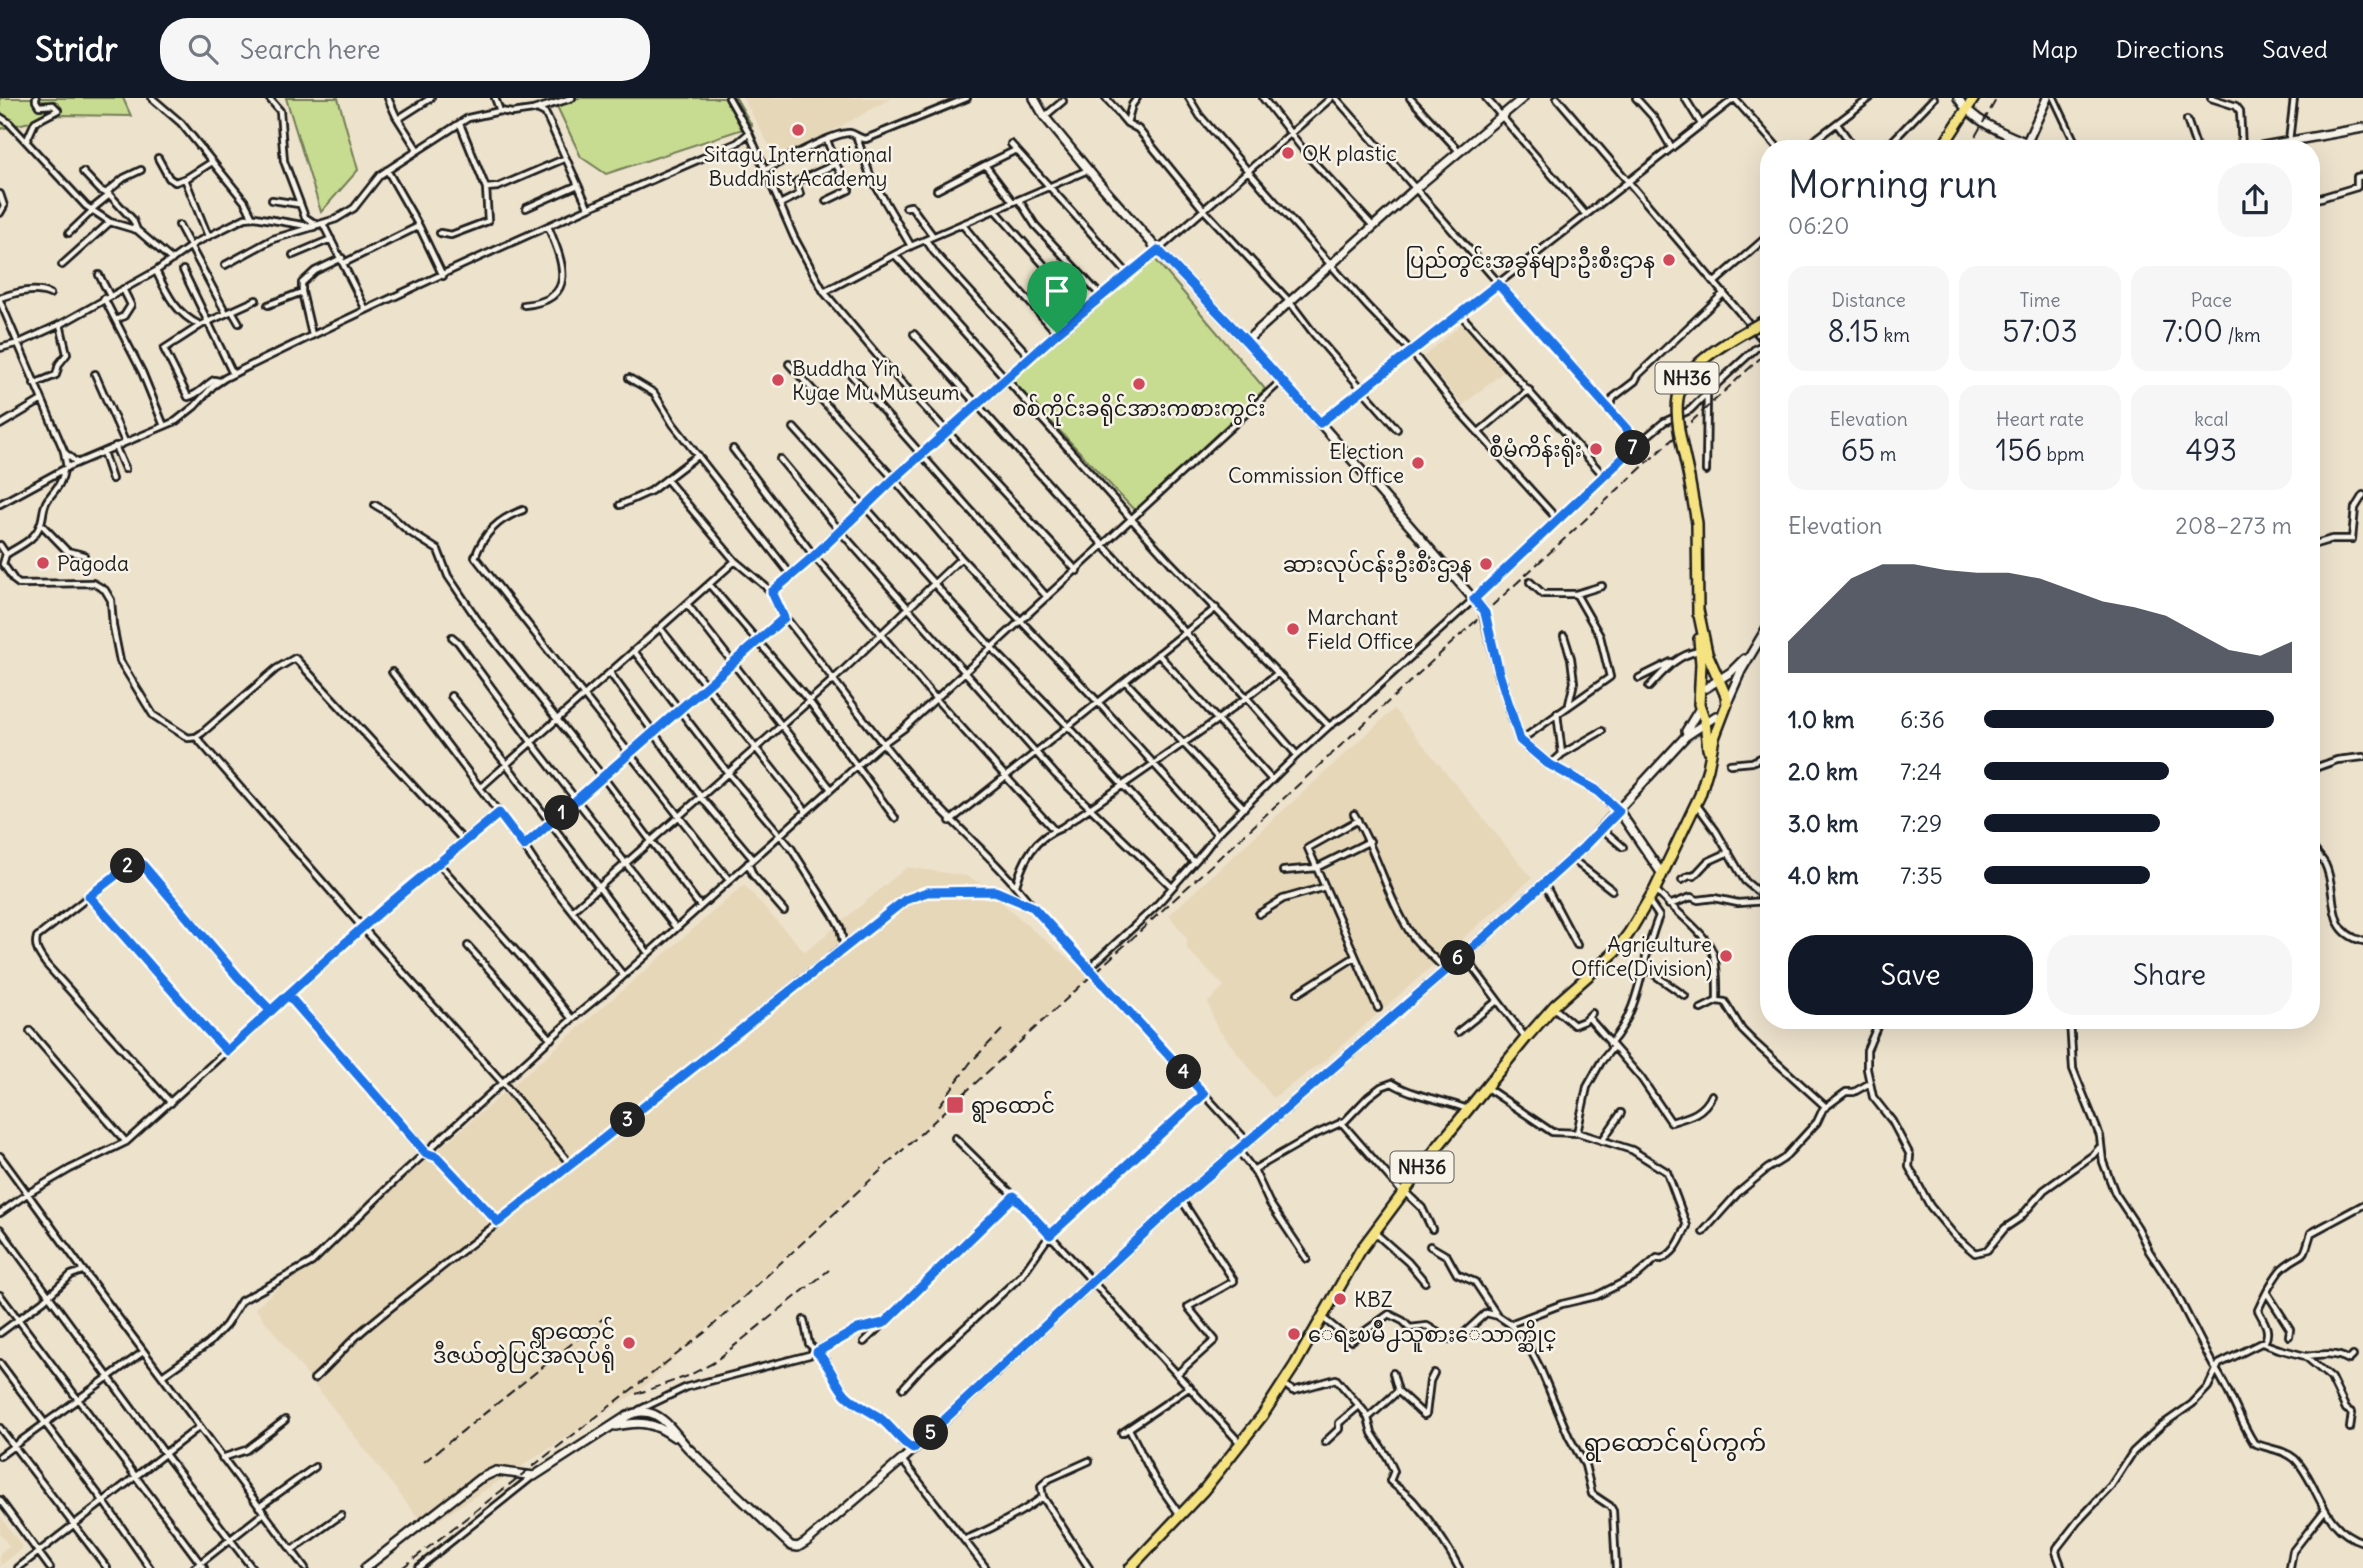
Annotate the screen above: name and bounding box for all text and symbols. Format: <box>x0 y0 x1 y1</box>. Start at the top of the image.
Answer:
search box <box>160 18 650 81</box>
text: Stridr <box>35 28 118 70</box>
icon: search <box>184 30 222 68</box>
text: Search here <box>240 33 381 66</box>
text: Map <box>2031 34 2078 64</box>
text: Directions <box>2116 34 2224 64</box>
text: Saved <box>2262 34 2328 64</box>
marker: Sitagu International Buddhist Academy <box>790 122 806 138</box>
place label: OK plastic <box>1302 140 1397 167</box>
place label: Sitagu International Buddhist Academy <box>704 141 892 192</box>
marker: OK plastic <box>1280 145 1296 161</box>
text: Morning run <box>1788 161 1998 208</box>
button: share <box>2218 163 2292 237</box>
text: 06:20 <box>1788 211 1849 240</box>
place label: ပြည်တွင်းအခွန်များဦးစီးဌာန <box>1405 245 1655 279</box>
marker: ပြည်တွင်းအခွန်များဦးစီးဌာန <box>1661 252 1677 268</box>
pin <box>1027 261 1087 333</box>
icon: arrive <box>1038 272 1076 310</box>
text: Distance <box>1832 288 1906 312</box>
text: Time <box>2019 288 2061 312</box>
text: Pace <box>2191 288 2232 312</box>
text: 8.15 <box>1827 312 1879 350</box>
text: 57:03 <box>2002 312 2078 350</box>
text: 7:00 <box>2162 312 2223 350</box>
text: km <box>1879 323 1910 347</box>
text: /km <box>2223 323 2261 347</box>
place label: Buddha Yin Kyae Mu Museum <box>792 355 960 406</box>
road number: NH36 <box>1656 362 1718 394</box>
marker: Buddha Yin Kyae Mu Museum <box>770 372 786 388</box>
marker: စစ်ကိုင်းခရိုင်အားကစားကွင်း <box>1131 376 1147 392</box>
place label: စစ်ကိုင်းခရိုင်အားကစားကွင်း <box>1012 393 1266 426</box>
text: Elevation <box>1830 407 1908 431</box>
text: Heart rate <box>1996 407 2084 431</box>
text: kcal <box>2194 407 2228 431</box>
pin: 7 <box>1616 430 1650 466</box>
text: 65 <box>1841 431 1875 469</box>
text: 156 <box>1995 431 2042 469</box>
text: 493 <box>2186 431 2237 469</box>
place label: စီမံကိန်းရုံး‌ <box>1489 434 1582 467</box>
text: 7 <box>1628 435 1637 459</box>
place label: Election Commission Office <box>1228 438 1404 489</box>
marker: စီမံကိန်းရုံး‌ <box>1588 441 1604 457</box>
text: m <box>1875 442 1897 466</box>
text: bpm <box>2042 442 2084 466</box>
marker: Election Commission Office <box>1410 455 1426 471</box>
text: Elevation <box>1788 511 1882 540</box>
text: 208–273 m <box>2175 511 2292 540</box>
place label: ဆားလုပ်ငန်းဦးစီးဌာန <box>1283 549 1472 582</box>
place label: Pagoda <box>57 550 129 577</box>
marker: Pagoda <box>35 555 51 571</box>
marker: ဆားလုပ်ငန်းဦးစီးဌာန <box>1478 556 1494 572</box>
place label: Marchant Field Office <box>1307 604 1413 655</box>
marker: Marchant Field Office <box>1285 621 1301 637</box>
text: 1.0 km <box>1788 705 1854 734</box>
text: 6:36 <box>1900 705 1945 734</box>
text: 2.0 km <box>1788 757 1858 786</box>
text: 7:24 <box>1900 757 1942 786</box>
pin: 1 <box>544 796 580 830</box>
text: 1 <box>558 800 565 824</box>
text: 3.0 km <box>1788 809 1858 838</box>
text: 7:29 <box>1900 809 1942 838</box>
pin: 2 <box>110 848 146 884</box>
text: 2 <box>122 853 133 877</box>
text: 4.0 km <box>1788 861 1859 890</box>
text: 7:35 <box>1900 861 1943 890</box>
place label: Agriculture Office(Division) <box>1571 931 1712 982</box>
button: Save <box>1788 935 2033 1015</box>
button: Share <box>2047 935 2292 1015</box>
pin: 6 <box>1440 940 1476 976</box>
text: 6 <box>1452 945 1463 969</box>
marker: Agriculture Office(Division) <box>1718 948 1734 964</box>
pin: 4 <box>1166 1054 1202 1090</box>
text: 4 <box>1178 1059 1189 1083</box>
place label: ရွာထောင် <box>971 1090 1055 1123</box>
marker: ရွာထောင် <box>945 1095 965 1115</box>
pin: 3 <box>610 1102 646 1138</box>
text: 3 <box>622 1107 633 1131</box>
road number: NH36 <box>1390 1152 1454 1182</box>
place label: KBZ <box>1354 1286 1393 1313</box>
marker: KBZ <box>1332 1291 1348 1307</box>
place label: ရွာထောင် ဒီဇယ်တွဲပြင်အလုပ်ရုံ <box>433 1316 615 1373</box>
place label: ေရႊၿမိဳ႕သူစားေသာက္ဆိုင္ <box>1308 1319 1557 1352</box>
marker: ေရႊၿမိဳ႕သူစားေသာက္ဆိုင္ <box>1286 1326 1302 1342</box>
marker: ရွာထောင် ဒီဇယ်တွဲပြင်အလုပ်ရုံ <box>621 1335 637 1351</box>
pin: 5 <box>914 1416 948 1450</box>
text: 5 <box>925 1420 936 1444</box>
district label: ရွာထောင်ရပ်ကွက် <box>1584 1427 1766 1462</box>

